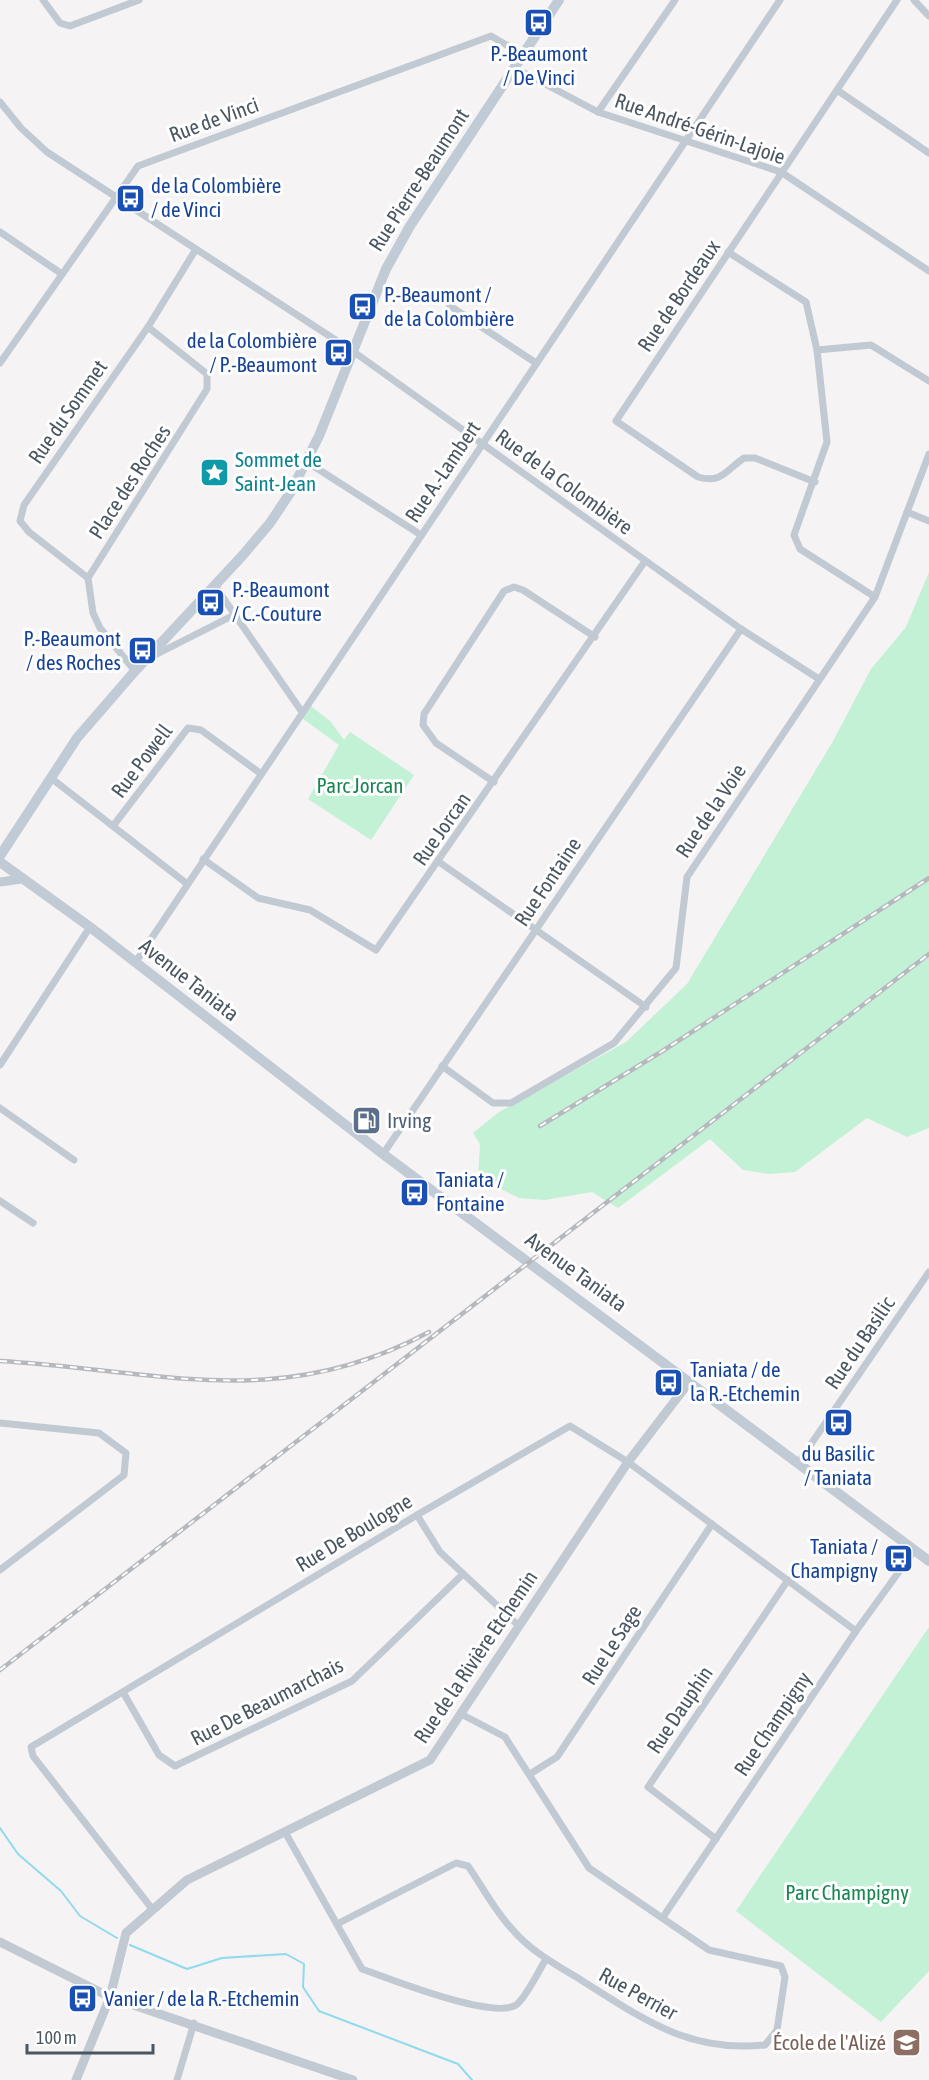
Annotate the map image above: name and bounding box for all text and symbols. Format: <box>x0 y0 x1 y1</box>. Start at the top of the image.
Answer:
bus stop icon: P.-Beaumont / De Vinci <box>523 7 555 39</box>
place label: P.-Beaumont / De Vinci <box>490 41 588 89</box>
street label: Rue André-Gérin-Lajoie <box>612 88 789 168</box>
street label: Rue de Vinci <box>166 92 262 146</box>
street label: Rue Pierre-Beaumont <box>363 104 473 255</box>
place label: de la Colombière / de Vinci <box>151 173 281 221</box>
bus stop icon: de la Colombière / de Vinci <box>114 182 146 214</box>
street label: Rue de Bordeaux <box>632 235 725 356</box>
place label: P.-Beaumont / de la Colombière <box>384 282 514 330</box>
bus stop icon: P.-Beaumont / de la Colombière <box>347 291 379 323</box>
place label: de la Colombière / P.-Beaumont <box>187 328 317 376</box>
bus stop icon: de la Colombière / P.-Beaumont <box>322 337 354 369</box>
street label: Rue du Sommet <box>23 355 112 468</box>
street label: Rue A.-Lambert <box>400 416 485 527</box>
street label: Place des Roches <box>83 420 175 543</box>
street label: Rue de la Colombière <box>491 423 638 539</box>
place label: Sommet de Saint-Jean <box>235 447 322 495</box>
place icon: Sommet de Saint-Jean <box>198 456 230 488</box>
place label: P.-Beaumont / C.-Couture <box>232 577 330 625</box>
bus stop icon: P.-Beaumont / C.-Couture <box>195 586 227 618</box>
place label: P.-Beaumont / des Roches <box>23 626 121 674</box>
bus stop icon: P.-Beaumont / des Roches <box>126 635 158 667</box>
street label: Rue Powell <box>106 719 177 802</box>
street label: Rue de la Voie <box>670 759 750 862</box>
park label: Parc Jorcan <box>317 773 403 797</box>
street label: Rue Jorcan <box>407 787 475 870</box>
street label: Rue Fontaine <box>509 833 586 930</box>
street label: Avenue Taniata <box>135 933 244 1025</box>
fuel station icon: Irving <box>350 1105 382 1137</box>
place label: Irving <box>387 1108 431 1132</box>
place label: Taniata / Fontaine <box>436 1167 504 1215</box>
bus stop icon: Taniata / Fontaine <box>399 1176 431 1208</box>
street label: Avenue Taniata <box>521 1226 632 1316</box>
street label: Rue du Basilic <box>820 1292 899 1393</box>
place label: Taniata / de la R.-Etchemin <box>690 1357 800 1405</box>
bus stop icon: Taniata / de la R.-Etchemin <box>653 1366 685 1398</box>
bus stop icon: du Basilic / Taniata <box>822 1407 854 1439</box>
place label: du Basilic / Taniata <box>801 1441 875 1489</box>
street label: Rue De Boulogne <box>291 1488 416 1576</box>
place label: Taniata / Champigny <box>791 1534 878 1582</box>
bus stop icon: Taniata / Champigny <box>883 1543 915 1575</box>
street label: Rue de la Rivière Etchemin <box>408 1566 542 1747</box>
street label: Rue Le Sage <box>576 1600 646 1689</box>
street label: Rue De Beaumarchais <box>186 1652 347 1750</box>
street label: Rue Dauphin <box>641 1661 717 1758</box>
street label: Rue Champigny <box>729 1667 816 1780</box>
park label: Parc Champigny <box>785 1880 909 1904</box>
street label: Rue Perrier <box>595 1962 682 2025</box>
bus stop icon: Vanier / de la R.-Etchemin <box>67 1983 99 2015</box>
place label: Vanier / de la R.-Etchemin <box>104 1986 300 2010</box>
scale bar <box>27 2017 153 2055</box>
text: 100 m <box>36 2027 77 2048</box>
school or university icon: École de l'Alizé <box>891 2027 923 2059</box>
place label: École de l'Alizé <box>773 2030 886 2054</box>

